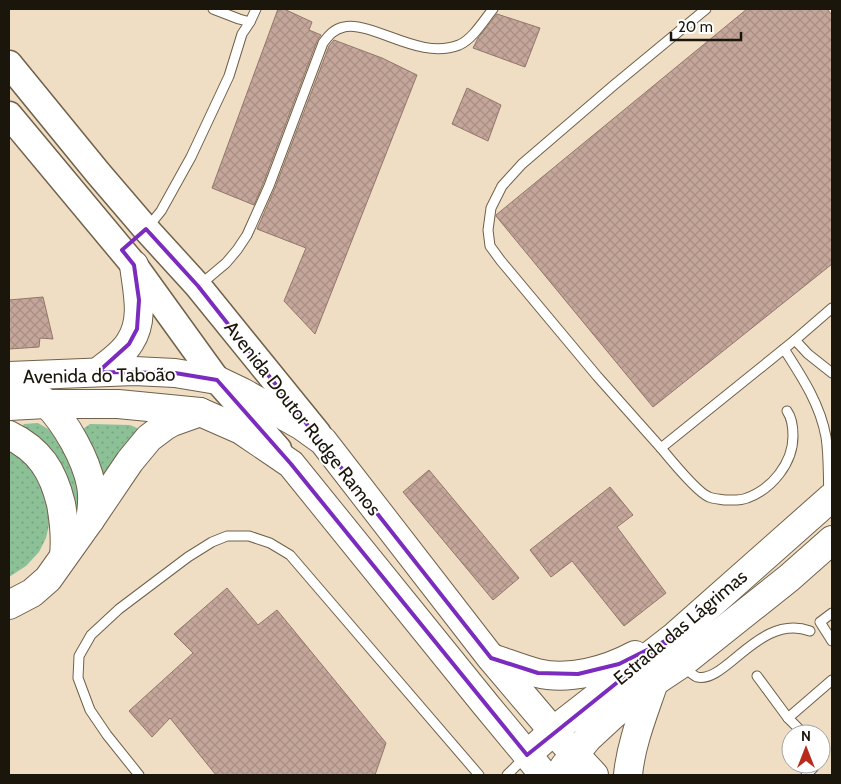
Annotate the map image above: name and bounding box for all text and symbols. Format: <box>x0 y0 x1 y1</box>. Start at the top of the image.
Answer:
scale bar <box>671 10 741 42</box>
text: 20 m <box>678 18 713 36</box>
street label: Avenida Doutor Rudge Ramos <box>220 317 386 520</box>
street label: Avenida do Taboão <box>23 363 175 388</box>
street label: Estrada das Lágrimas <box>609 565 752 690</box>
north arrow <box>781 724 831 774</box>
text: N <box>801 727 811 745</box>

